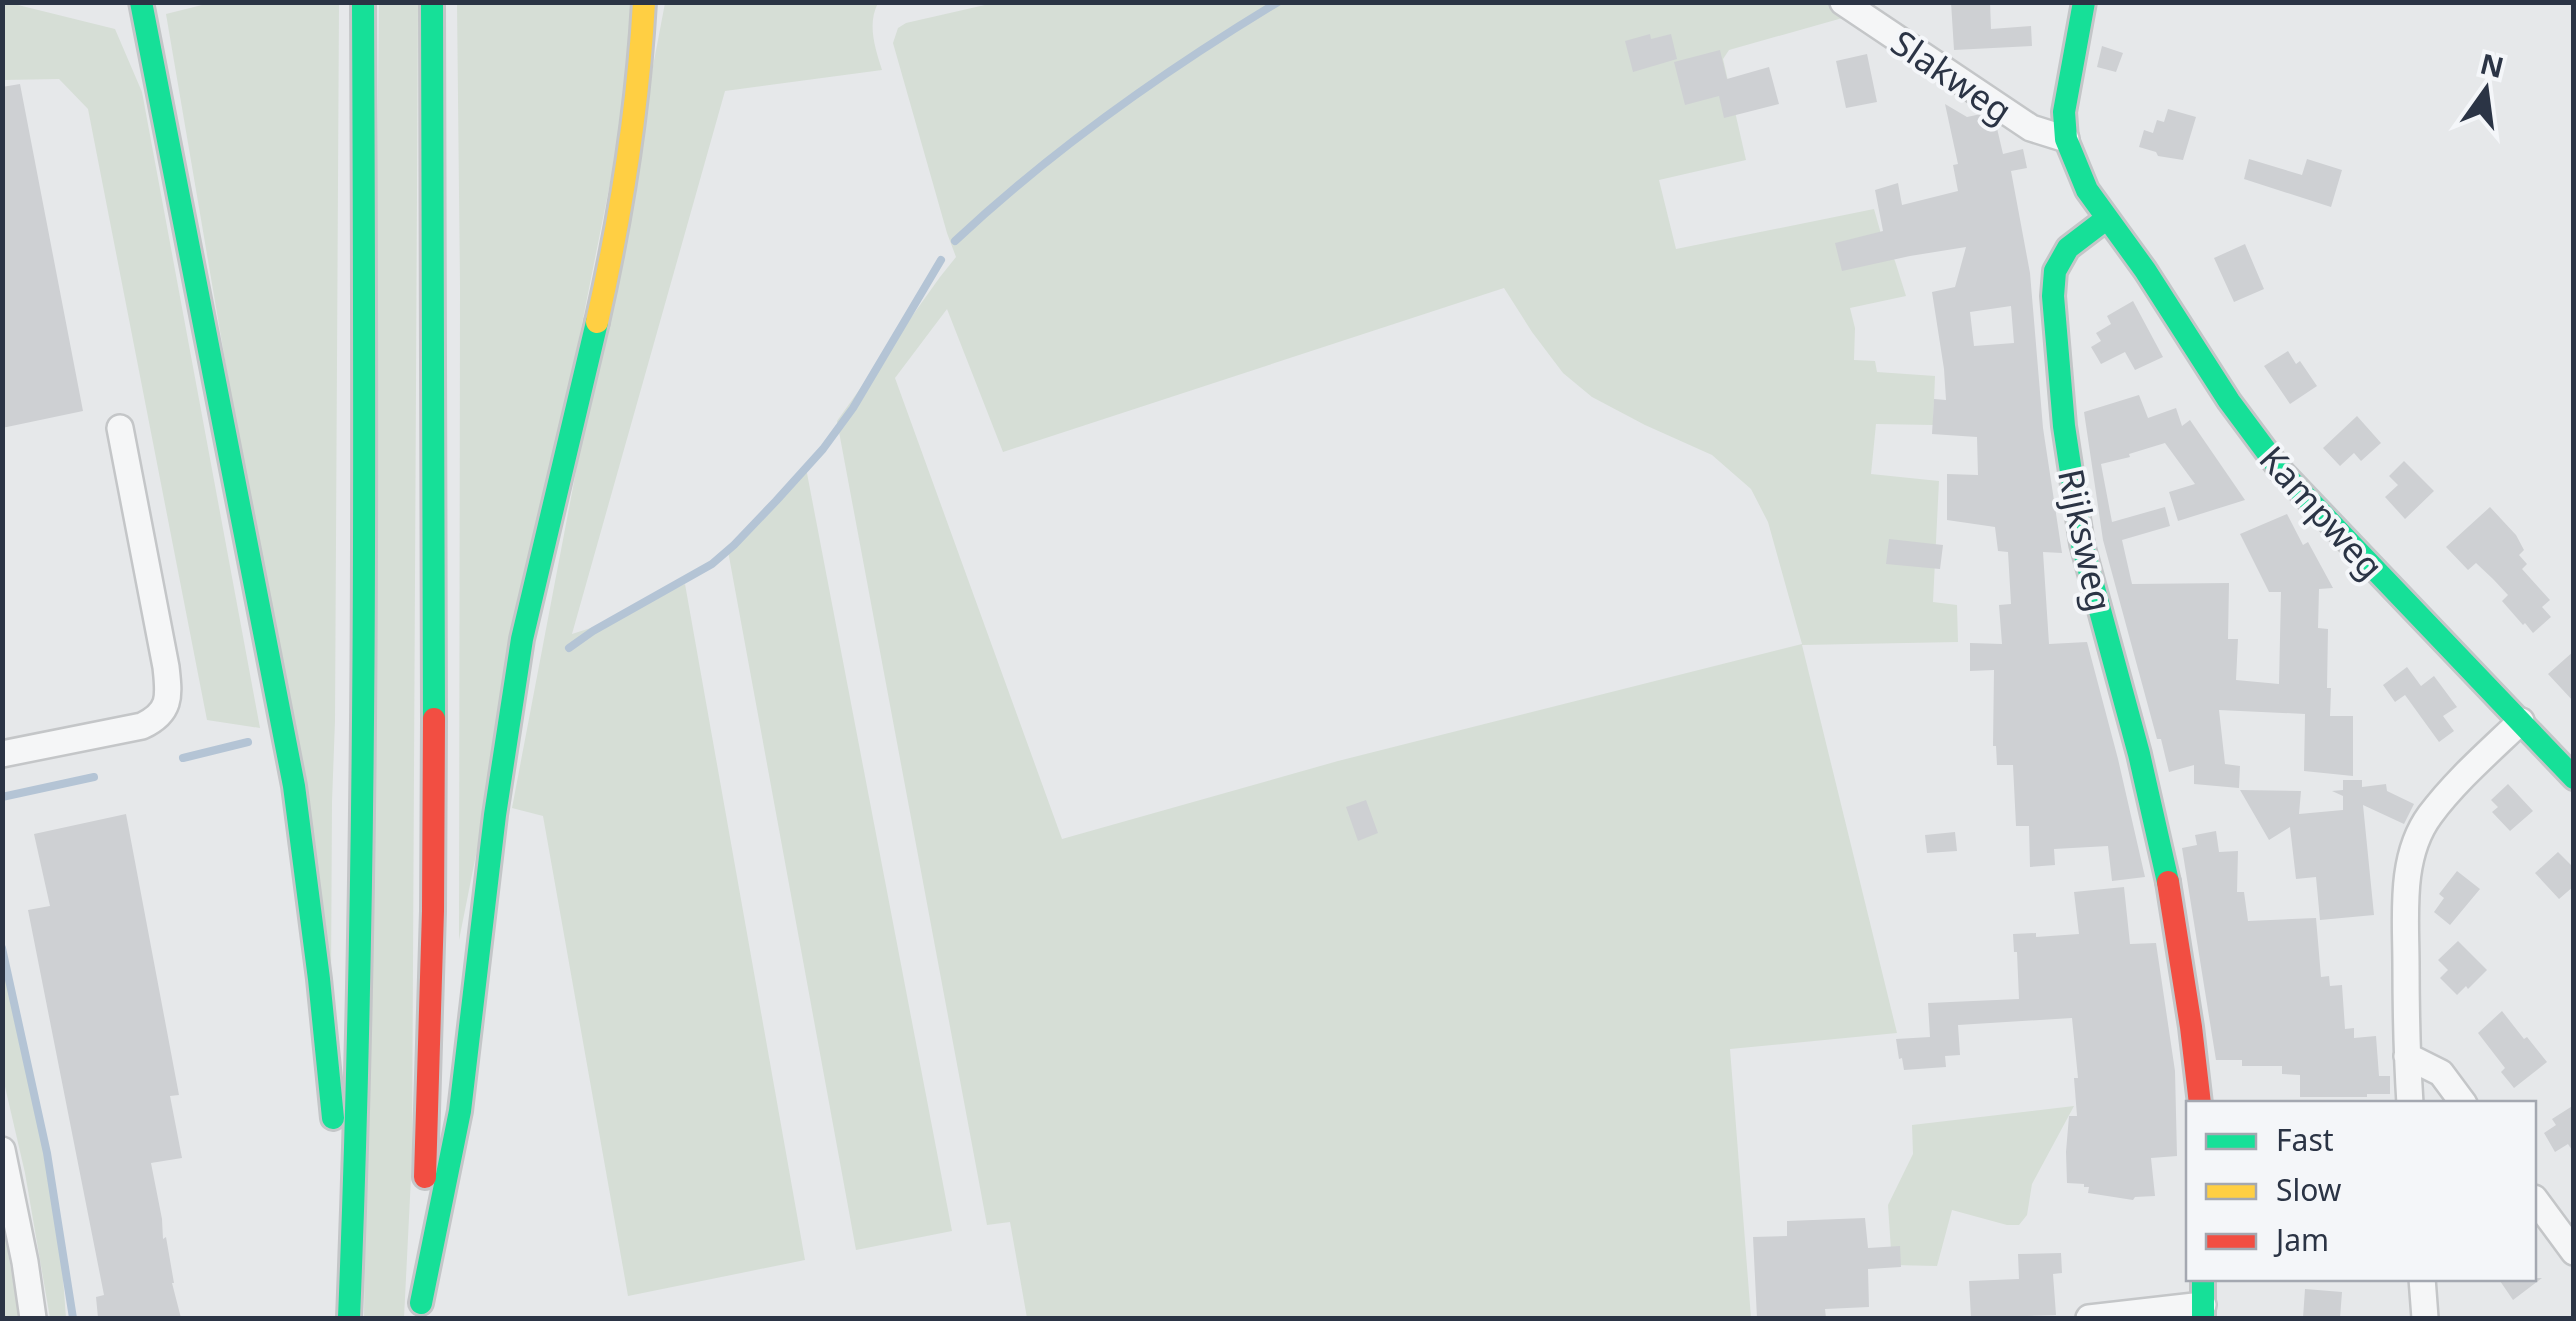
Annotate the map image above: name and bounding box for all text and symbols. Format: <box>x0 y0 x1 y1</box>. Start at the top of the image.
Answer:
street label: Slakweg <box>1883 19 2021 133</box>
north arrow <box>2436 40 2536 140</box>
text: N <box>2477 44 2508 86</box>
street label: Kampweg <box>2250 435 2394 589</box>
street label: Rijksweg <box>2048 465 2124 615</box>
legend <box>2186 1101 2536 1281</box>
text: Fast <box>2276 1119 2334 1160</box>
text: Slow <box>2276 1169 2342 1210</box>
text: Jam <box>2273 1219 2329 1260</box>

